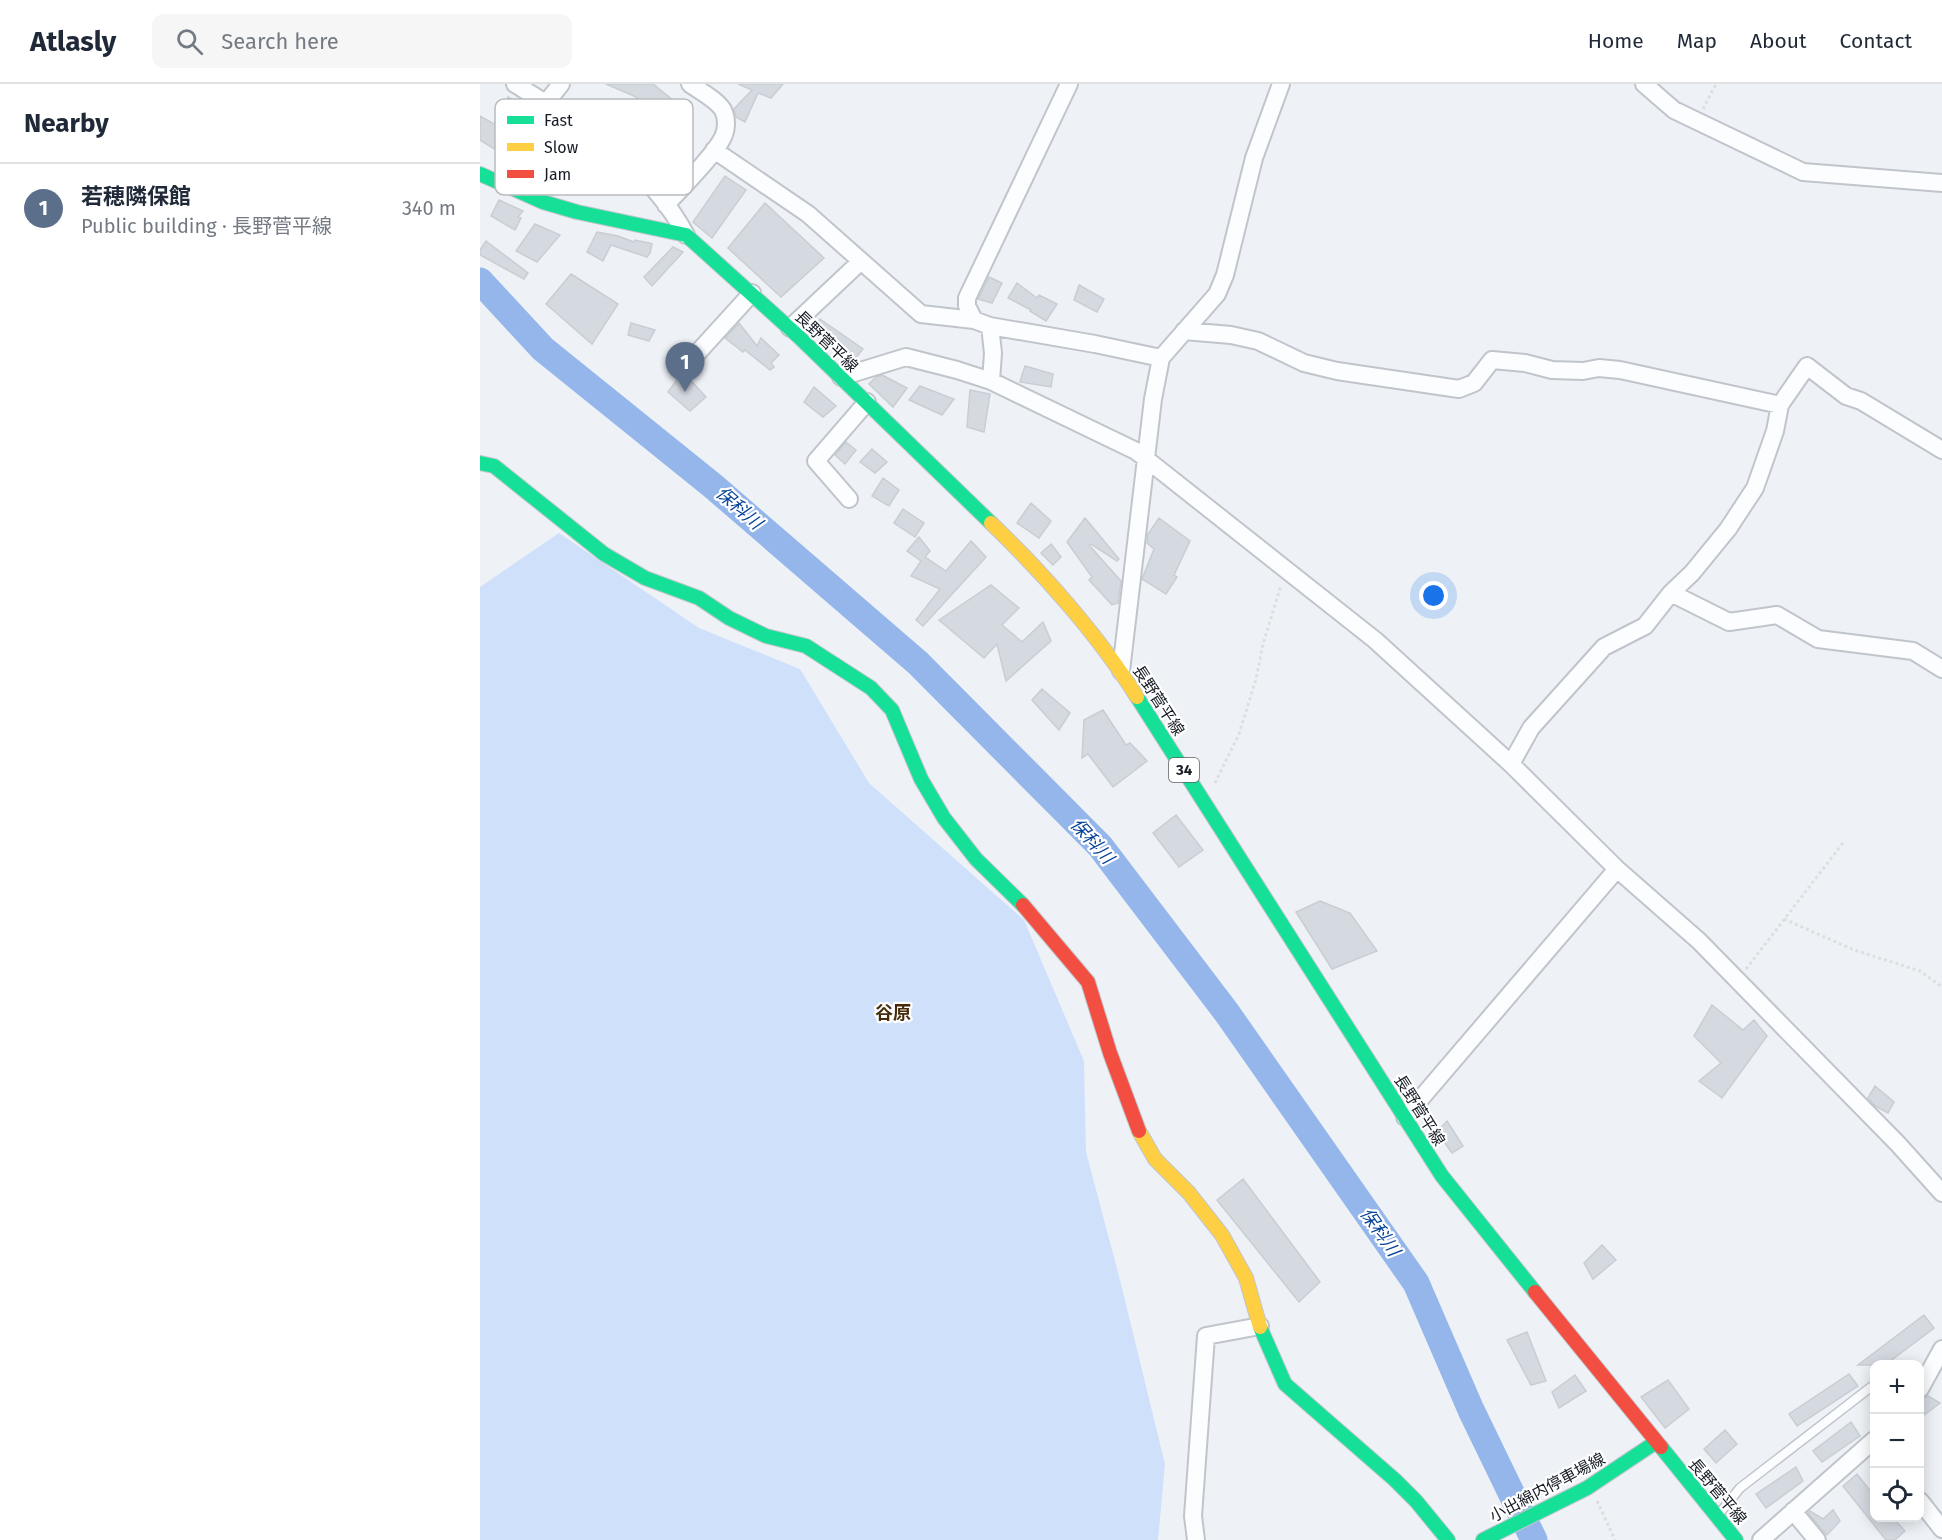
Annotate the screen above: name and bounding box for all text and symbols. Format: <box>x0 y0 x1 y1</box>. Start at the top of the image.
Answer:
search box <box>152 14 572 68</box>
text: Atlasly <box>30 25 116 58</box>
icon: search <box>173 25 206 58</box>
text: Search here <box>221 28 339 55</box>
text: Home <box>1588 28 1644 54</box>
text: Map <box>1677 28 1717 54</box>
text: About <box>1750 28 1807 54</box>
text: Contact <box>1840 28 1912 54</box>
legend <box>495 99 693 195</box>
text: Nearby <box>24 108 109 139</box>
text: Fast <box>544 111 573 130</box>
text: Slow <box>544 138 579 157</box>
text: Jam <box>544 165 571 184</box>
text: 若穂隣保館 <box>81 183 191 210</box>
text: 1 <box>39 196 48 220</box>
text: 340 m <box>402 196 456 220</box>
text: Public building · 長野菅平線 <box>81 214 332 238</box>
street label: 長野菅平線 <box>791 307 862 376</box>
pin: 1 <box>666 342 704 392</box>
water label: 保科川 <box>711 482 768 535</box>
your location <box>1419 581 1448 610</box>
street label: 長野菅平線 <box>1129 662 1188 739</box>
road number: 34 <box>1169 758 1199 782</box>
water label: 保科川 <box>1066 814 1120 870</box>
district label: 谷原 <box>875 1002 911 1024</box>
street label: 長野菅平線 <box>1390 1071 1449 1149</box>
water label: 保科川 <box>1356 1204 1406 1262</box>
map controls <box>1870 1360 1924 1522</box>
button: + <box>1870 1360 1924 1414</box>
button: − <box>1870 1414 1924 1468</box>
street label: 小出綿内停車場線 <box>1486 1449 1608 1526</box>
street label: 長野菅平線 <box>1685 1455 1751 1528</box>
button: locate <box>1870 1468 1924 1522</box>

